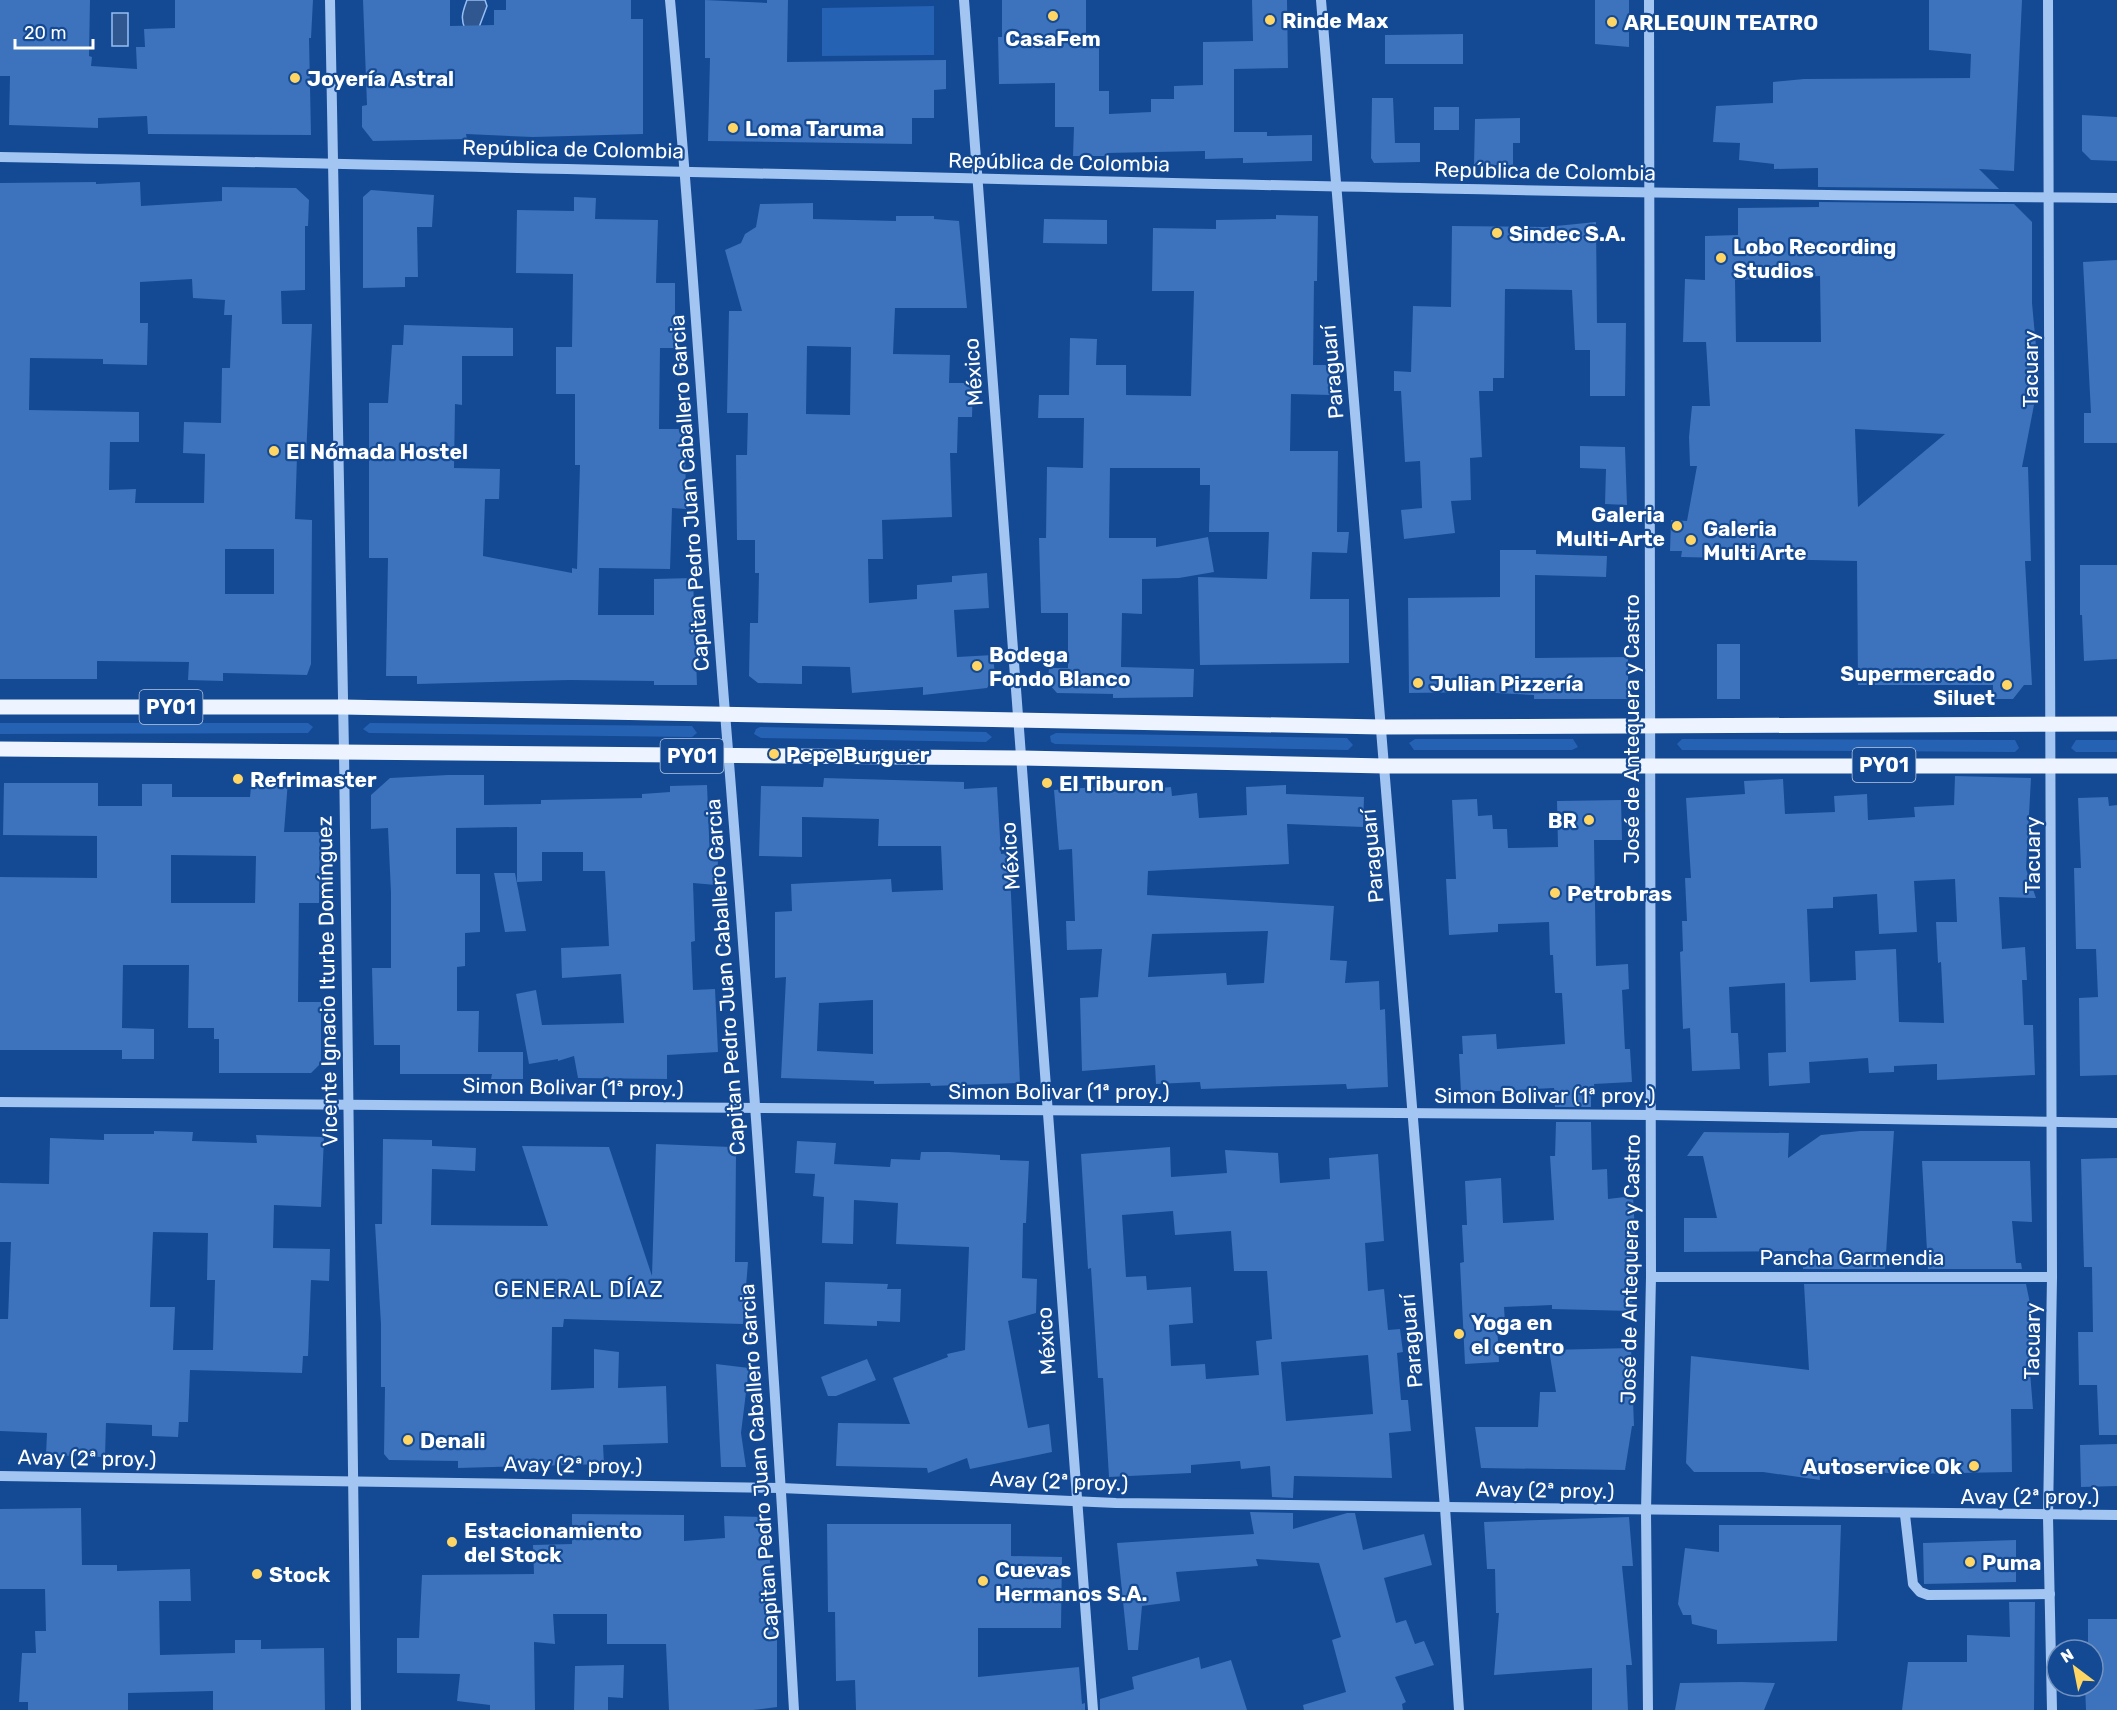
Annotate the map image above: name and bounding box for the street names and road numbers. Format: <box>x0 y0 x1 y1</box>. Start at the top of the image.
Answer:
street label: República de Colombia <box>462 135 684 163</box>
street label: República de Colombia <box>948 148 1170 176</box>
street label: República de Colombia <box>1434 157 1656 185</box>
street label: Capitan Pedro Juan Caballero Garcia <box>664 314 714 672</box>
street label: Paraguarí <box>1315 323 1349 420</box>
street label: Tacuary <box>2018 330 2043 408</box>
street label: México <box>958 337 988 407</box>
street label: José de Antequera y Castro <box>1619 594 1644 864</box>
road number: PY01 <box>140 690 202 724</box>
road number: PY01 <box>660 739 724 773</box>
road number: PY01 <box>1852 748 1916 782</box>
street label: Capitan Pedro Juan Caballero Garcia <box>700 798 750 1156</box>
street label: Paraguarí <box>1355 807 1389 904</box>
street label: Vicente Ignacio Iturbe Domínguez <box>312 815 342 1147</box>
street label: Tacuary <box>2020 816 2045 894</box>
street label: México <box>995 821 1025 891</box>
street label: Simon Bolivar (1ª proy.) <box>462 1073 684 1101</box>
street label: Simon Bolivar (1ª proy.) <box>948 1079 1170 1104</box>
street label: Simon Bolivar (1ª proy.) <box>1434 1083 1656 1108</box>
street label: José de Antequera y Castro <box>1615 1134 1645 1404</box>
street label: Pancha Garmendia <box>1760 1245 1944 1270</box>
street label: Capitan Pedro Juan Caballero Garcia <box>734 1283 784 1641</box>
street label: Paraguarí <box>1394 1292 1428 1389</box>
street label: Tacuary <box>2019 1302 2045 1380</box>
street label: México <box>1031 1306 1061 1376</box>
street label: Avay (2ª proy.) <box>17 1444 157 1472</box>
street label: Avay (2ª proy.) <box>503 1451 643 1479</box>
street label: Avay (2ª proy.) <box>989 1466 1129 1496</box>
street label: Avay (2ª proy.) <box>1475 1476 1615 1504</box>
street label: Avay (2ª proy.) <box>1961 1484 2099 1509</box>

